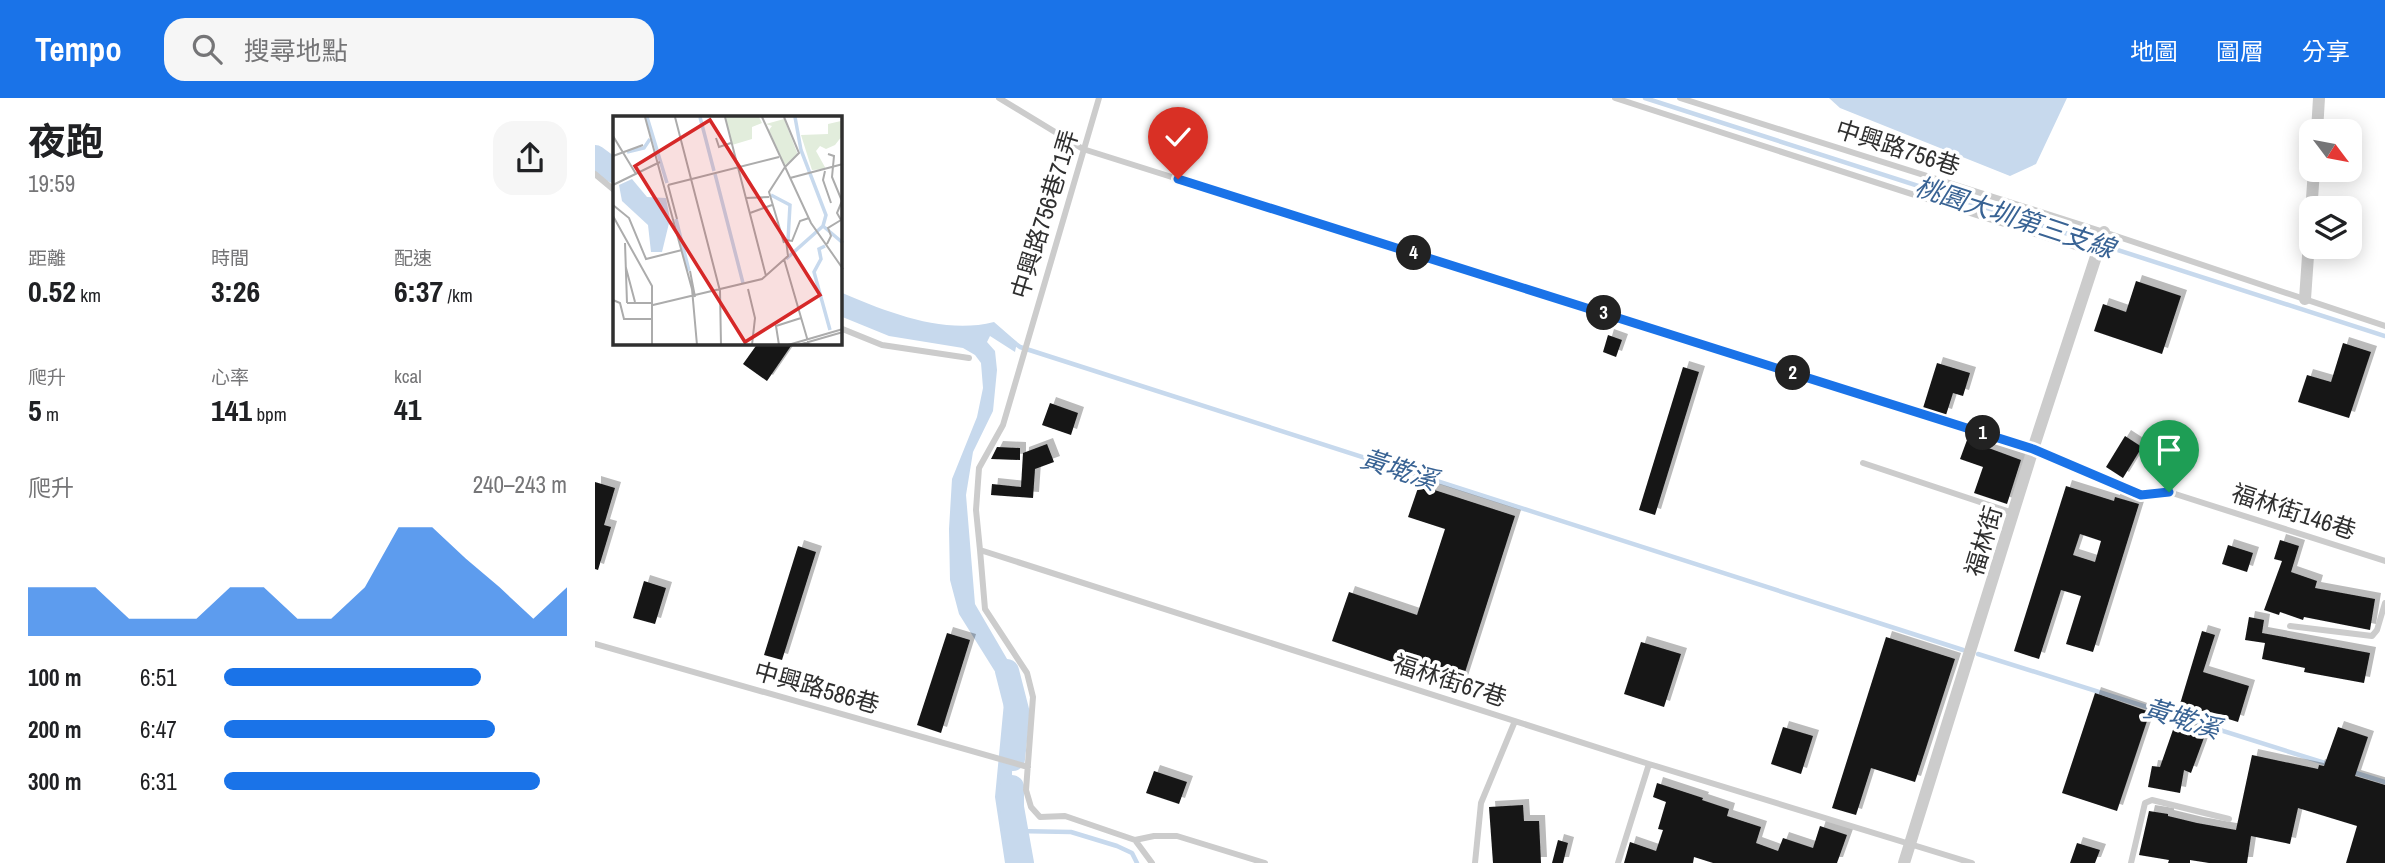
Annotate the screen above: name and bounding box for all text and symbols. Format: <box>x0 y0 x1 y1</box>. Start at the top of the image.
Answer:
search box <box>164 18 654 81</box>
text: Tempo <box>35 27 122 71</box>
icon: search <box>188 30 226 68</box>
text: 搜尋地點 <box>244 33 348 68</box>
text: 地圖 <box>2130 35 2178 67</box>
text: 圖層 <box>2216 35 2264 67</box>
text: 分享 <box>2302 35 2350 67</box>
pin <box>1148 107 1208 179</box>
street label: 中興路756巷 <box>1832 112 1964 182</box>
text: 夜跑 <box>28 116 104 167</box>
inset map <box>613 116 842 345</box>
icon: check <box>1159 118 1197 156</box>
north arrow <box>2299 119 2363 182</box>
map controls <box>2299 119 2362 259</box>
button: share <box>493 121 567 195</box>
street label: 中興路756巷71弄 <box>1003 126 1085 302</box>
text: 19:59 <box>28 168 75 199</box>
water label: 桃園大圳第三支線 <box>1911 168 2122 267</box>
button: layers <box>2299 196 2362 259</box>
pin: 4 <box>1397 236 1431 270</box>
text: 4 <box>1409 239 1418 265</box>
text: 距離 <box>28 245 66 271</box>
text: 時間 <box>211 245 249 271</box>
text: 配速 <box>394 245 432 271</box>
text: 0.52 <box>28 271 76 311</box>
text: 3:26 <box>211 271 260 311</box>
text: 6:37 <box>394 271 443 311</box>
text: km <box>76 282 101 308</box>
text: /km <box>443 282 473 308</box>
pin: 3 <box>1587 296 1621 330</box>
text: 3 <box>1599 299 1608 325</box>
pin: 2 <box>1775 356 1811 390</box>
text: 2 <box>1788 359 1797 385</box>
text: kcal <box>394 363 422 389</box>
text: 爬升 <box>28 364 66 390</box>
text: 心率 <box>211 364 249 390</box>
text: 41 <box>394 389 421 429</box>
text: 5 <box>28 390 42 430</box>
text: 141 <box>211 390 252 430</box>
text: m <box>42 401 59 427</box>
text: bpm <box>252 401 287 427</box>
pin: 1 <box>1965 416 2001 450</box>
text: 1 <box>1978 419 1987 445</box>
pin <box>2139 420 2199 492</box>
icon: arrive <box>2150 431 2188 469</box>
water label: 黃墘溪 <box>1356 440 1445 499</box>
text: 240–243 m <box>473 469 567 500</box>
text: 爬升 <box>28 472 74 503</box>
street label: 福林街146巷 <box>2228 476 2360 546</box>
street label: 福林街 <box>1957 502 2009 580</box>
street label: 福林街67巷 <box>1389 647 1511 713</box>
street label: 中興路586巷 <box>751 654 883 720</box>
text: 100 m <box>28 662 81 693</box>
text: 6:51 <box>140 662 177 693</box>
water label: 黃墘溪 <box>2140 690 2228 747</box>
text: 200 m <box>28 714 81 745</box>
text: 6:47 <box>140 714 177 745</box>
text: 300 m <box>28 766 81 797</box>
text: 6:31 <box>140 766 177 797</box>

